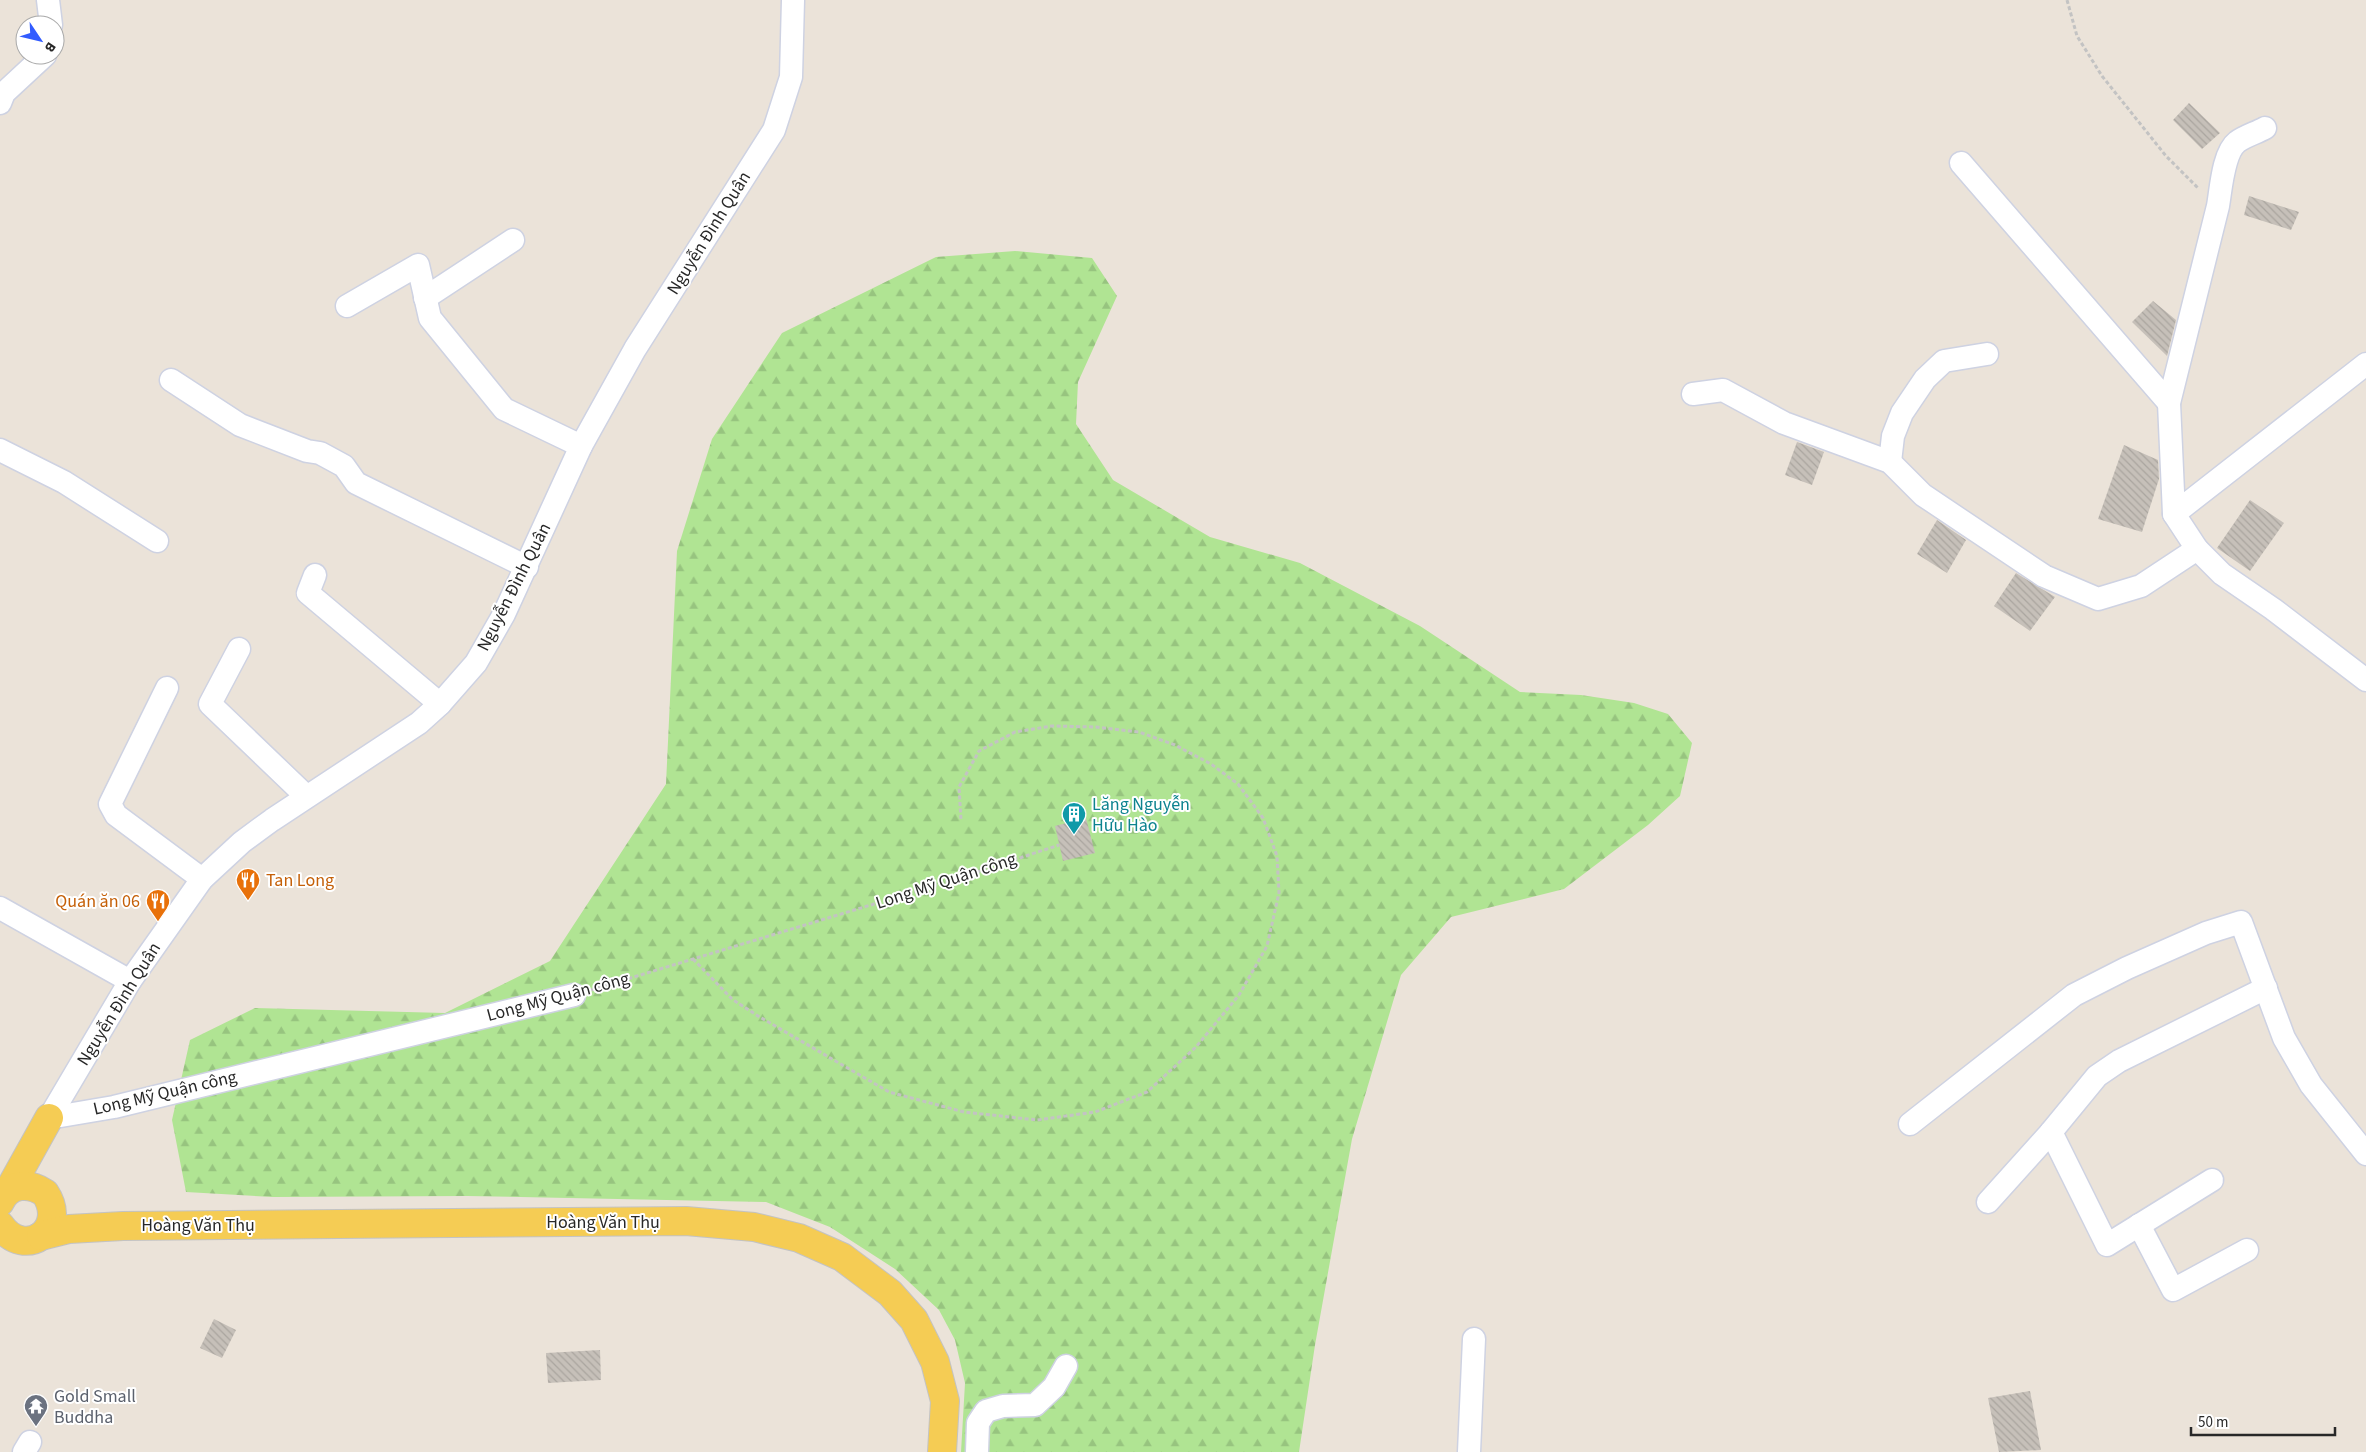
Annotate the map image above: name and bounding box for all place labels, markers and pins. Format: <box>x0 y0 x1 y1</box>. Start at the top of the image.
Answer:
place label: Lăng Nguyễn Hữu Hào <box>1092 792 1190 838</box>
building icon: Lăng Nguyễn Hữu Hào <box>1061 801 1087 835</box>
restaurant icon: Tan Long <box>235 867 261 901</box>
place label: Tan Long <box>266 868 334 893</box>
restaurant icon: Quán ăn 06 <box>145 888 171 922</box>
place label: Quán ăn 06 <box>55 889 140 914</box>
place label: Gold Small Buddha <box>54 1384 136 1430</box>
temple icon: Gold Small Buddha <box>23 1393 49 1427</box>

